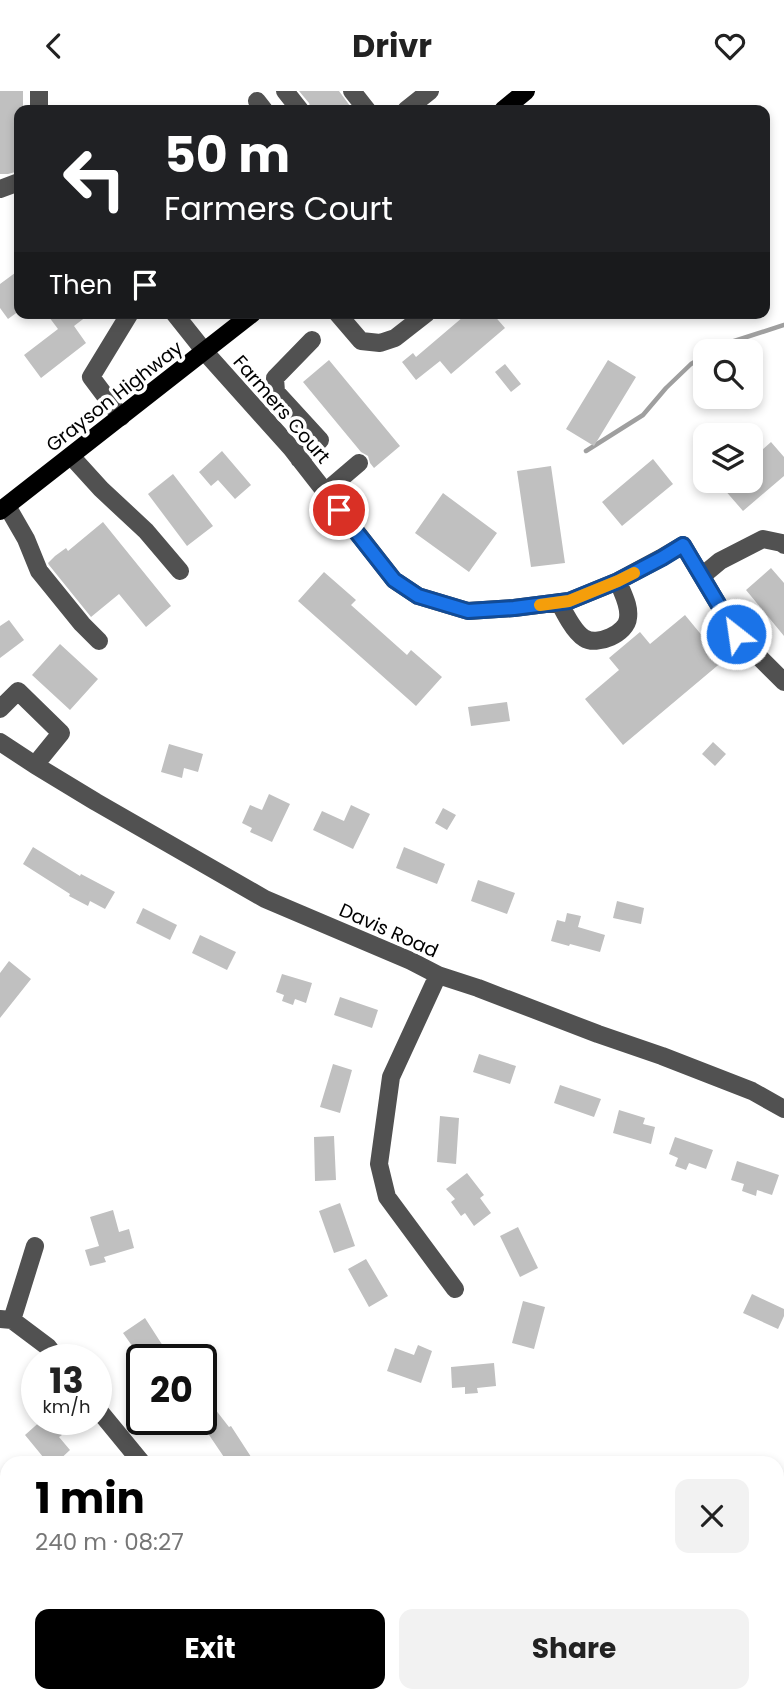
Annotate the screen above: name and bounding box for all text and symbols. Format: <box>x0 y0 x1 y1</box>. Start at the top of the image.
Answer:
text: Drivr <box>352 23 432 68</box>
icon: back <box>35 27 73 65</box>
icon: heart <box>711 27 749 65</box>
text: 50 m <box>164 121 290 189</box>
icon: left <box>49 133 140 224</box>
text: Farmers Court <box>164 186 393 231</box>
icon: arrive <box>126 266 164 304</box>
text: Then <box>49 267 112 303</box>
street label: Grayson Highway <box>40 334 189 458</box>
map controls <box>693 339 763 493</box>
button: search <box>693 339 763 409</box>
street label: Farmers Court <box>227 349 336 470</box>
button: layers <box>693 423 763 493</box>
pin <box>309 480 369 540</box>
icon: arrive <box>320 491 358 529</box>
position arrow <box>699 597 773 671</box>
street label: Davis Road <box>335 897 443 964</box>
speed limit sign: 20 <box>126 1344 217 1435</box>
text: 13 <box>49 1356 84 1405</box>
text: km/h <box>43 1394 90 1419</box>
text: 1 min <box>35 1469 145 1528</box>
button: close <box>675 1479 749 1553</box>
text: 240 m · 08:27 <box>35 1526 184 1558</box>
button: Exit <box>35 1609 385 1689</box>
button: Share <box>399 1609 749 1689</box>

